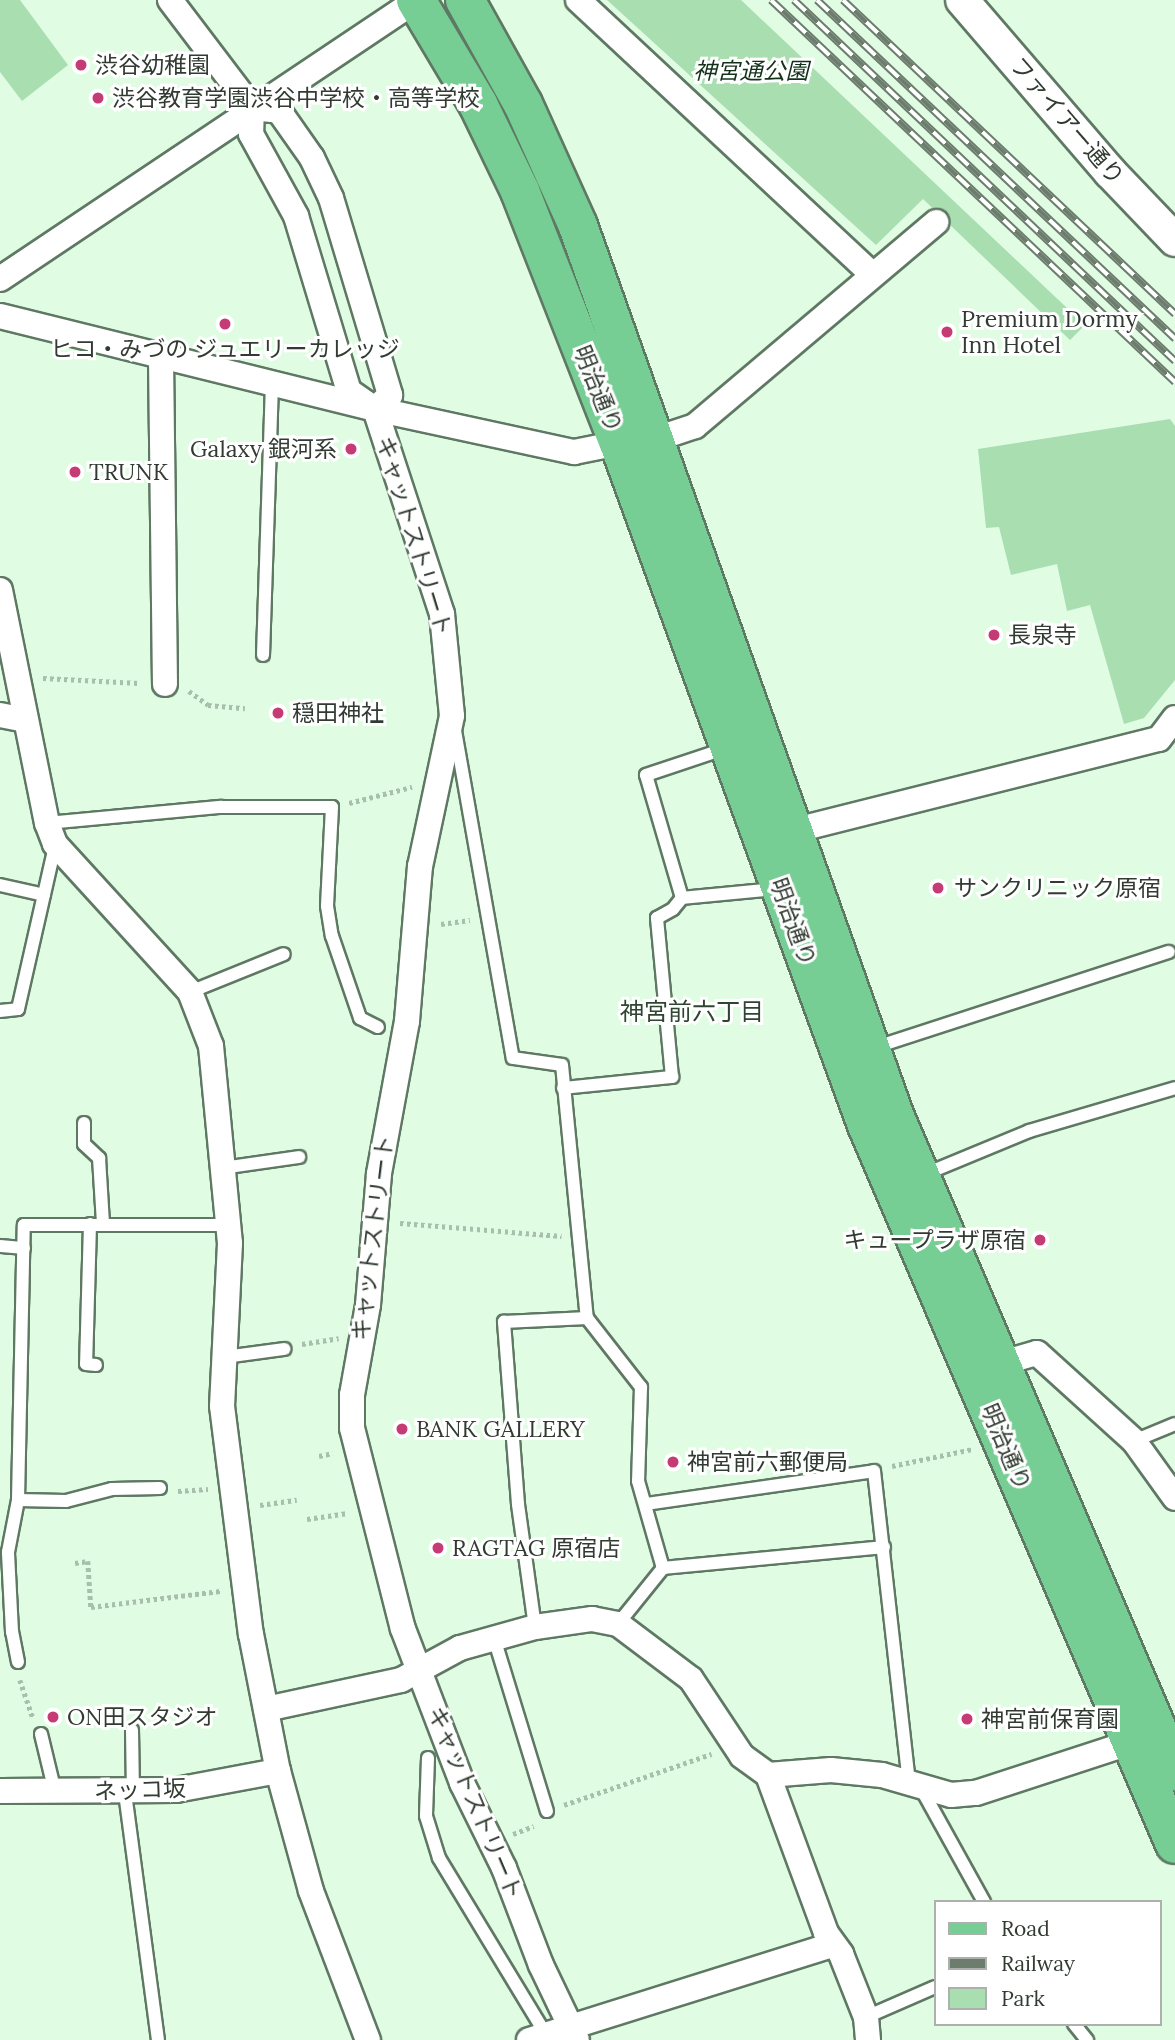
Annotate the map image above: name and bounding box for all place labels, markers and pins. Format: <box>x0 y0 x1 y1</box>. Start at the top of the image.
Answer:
place label: 渋谷幼稚園 <box>95 51 210 79</box>
marker: 渋谷幼稚園 <box>73 57 89 73</box>
place label: 渋谷教育学園渋谷中学校・高等学校 <box>112 84 480 112</box>
marker: 渋谷教育学園渋谷中学校・高等学校 <box>90 90 106 106</box>
place label: Premium Dormy Inn Hotel <box>961 305 1138 359</box>
marker: ヒコ・みづの ジュエリーカレッジ <box>217 316 233 332</box>
marker: Premium Dormy Inn Hotel <box>939 324 955 340</box>
place label: ヒコ・みづの ジュエリーカレッジ <box>49 335 401 363</box>
place label: Galaxy 銀河系 <box>190 435 337 463</box>
marker: Galaxy 銀河系 <box>343 441 359 457</box>
place label: TRUNK <box>89 458 169 486</box>
marker: TRUNK <box>67 464 83 480</box>
place label: 長泉寺 <box>1008 621 1077 649</box>
marker: 長泉寺 <box>986 627 1002 643</box>
place label: 穏田神社 <box>292 699 384 727</box>
marker: 穏田神社 <box>270 705 286 721</box>
place label: サンクリニック原宿 <box>954 874 1161 902</box>
marker: サンクリニック原宿 <box>928 878 948 898</box>
place label: キュープラザ原宿 <box>842 1226 1026 1254</box>
marker: キュープラザ原宿 <box>1032 1232 1048 1248</box>
place label: BANK GALLERY <box>416 1415 585 1443</box>
marker: BANK GALLERY <box>394 1421 410 1437</box>
place label: 神宮前六郵便局 <box>687 1448 848 1476</box>
marker: 神宮前六郵便局 <box>665 1454 681 1470</box>
place label: RAGTAG 原宿店 <box>452 1534 620 1562</box>
marker: RAGTAG 原宿店 <box>430 1540 446 1556</box>
place label: ON田スタジオ <box>67 1703 218 1731</box>
place label: 神宮前保育園 <box>981 1705 1119 1733</box>
marker: ON田スタジオ <box>45 1709 61 1725</box>
marker: 神宮前保育園 <box>959 1711 975 1727</box>

